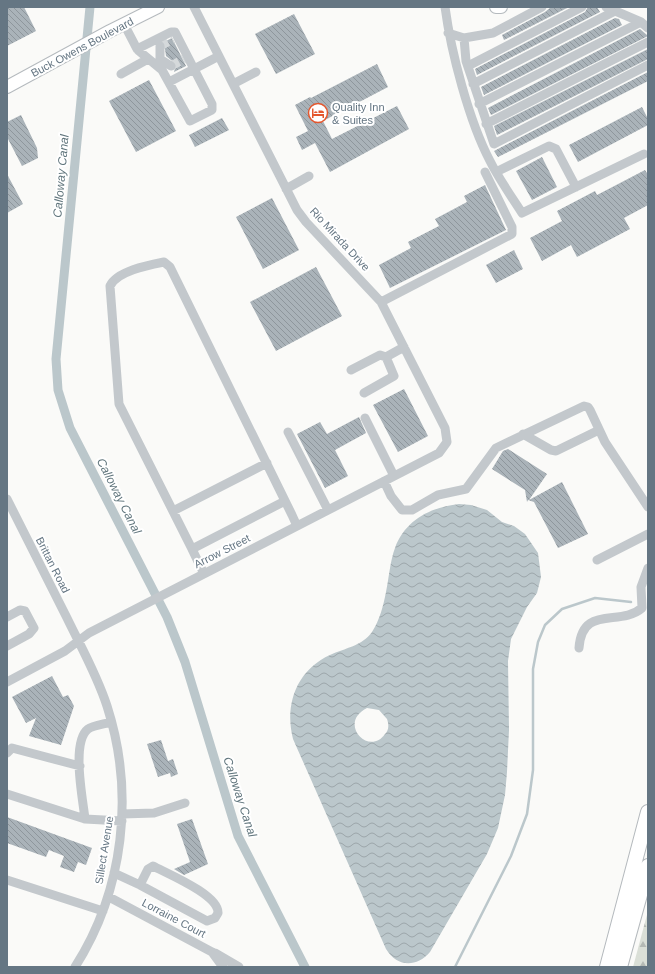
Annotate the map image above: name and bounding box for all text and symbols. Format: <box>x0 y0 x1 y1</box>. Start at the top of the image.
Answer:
street label: Buck Owens Boulevard <box>29 15 135 79</box>
place label: Quality Inn & Suites <box>332 101 385 126</box>
hotel icon: Quality Inn & Suites <box>307 102 329 124</box>
water label: Calloway Canal <box>50 134 72 218</box>
street label: Rio Mirada Drive <box>308 205 372 273</box>
water label: Calloway Canal <box>94 456 144 537</box>
street label: Arrow Street <box>192 532 252 570</box>
street label: Brittan Road <box>34 535 72 595</box>
water label: Calloway Canal <box>220 755 260 839</box>
street label: Sillect Avenue <box>93 815 115 885</box>
street label: Lorraine Court <box>140 896 208 940</box>

